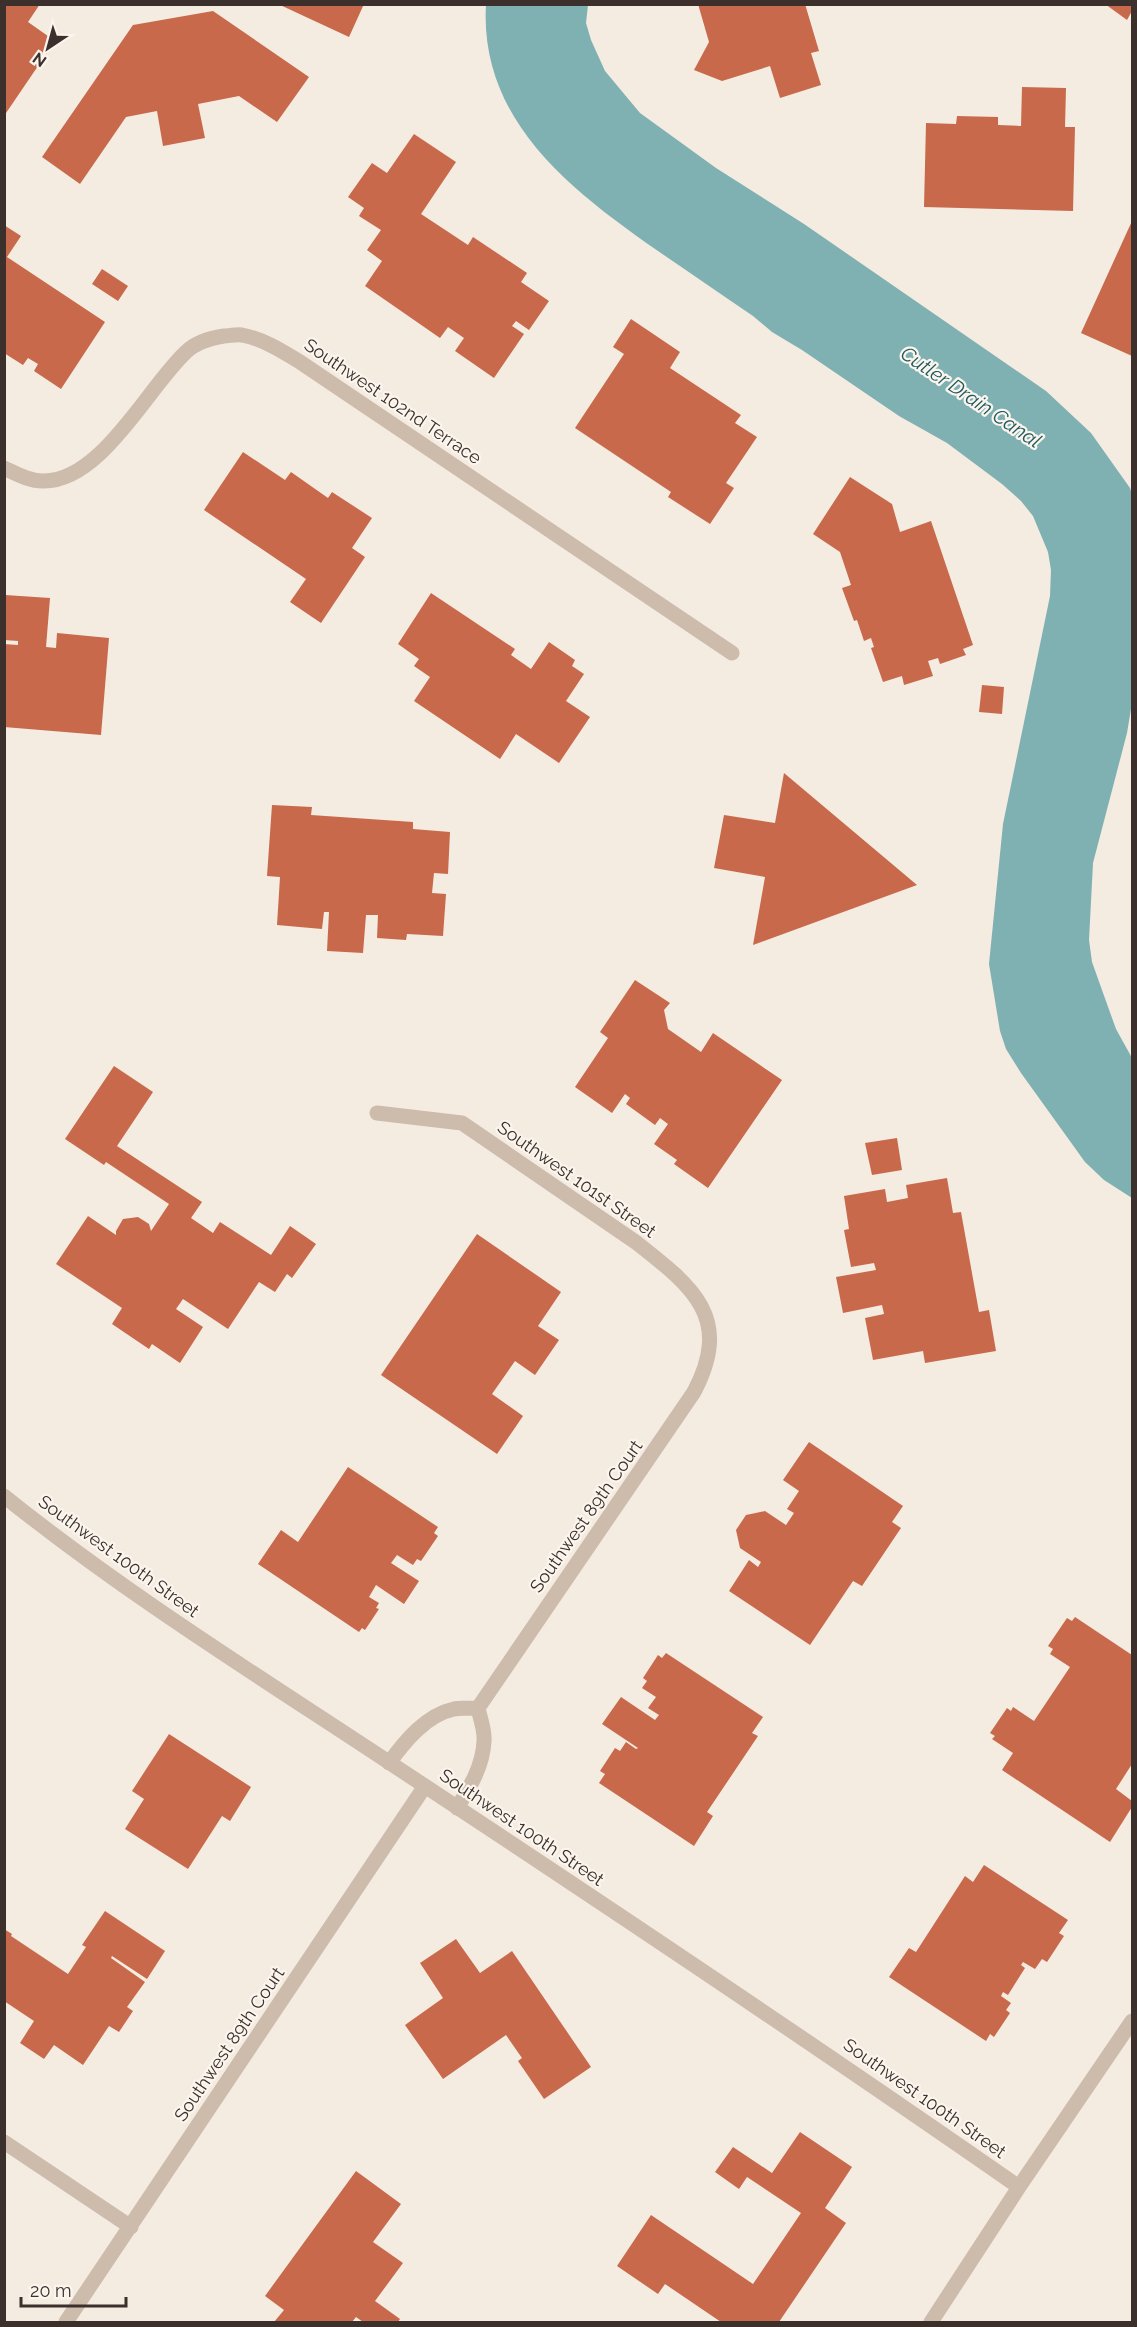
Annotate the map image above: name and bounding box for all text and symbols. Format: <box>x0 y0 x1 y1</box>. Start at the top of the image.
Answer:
north arrow <box>18 18 78 78</box>
text: N <box>29 48 50 71</box>
street label: Southwest 102nd Terrace <box>301 334 486 468</box>
water label: Cutler Drain Canal <box>896 341 1046 453</box>
street label: Southwest 101st Street <box>494 1116 660 1242</box>
street label: Southwest 89th Court <box>525 1436 647 1596</box>
street label: Southwest 100th Street <box>35 1491 203 1621</box>
street label: Southwest 100th Street <box>436 1764 608 1890</box>
street label: Southwest 89th Court <box>170 1963 288 2125</box>
street label: Southwest 100th Street <box>840 2034 1010 2162</box>
scale bar <box>21 2270 126 2308</box>
text: 20 m <box>30 2280 72 2301</box>

